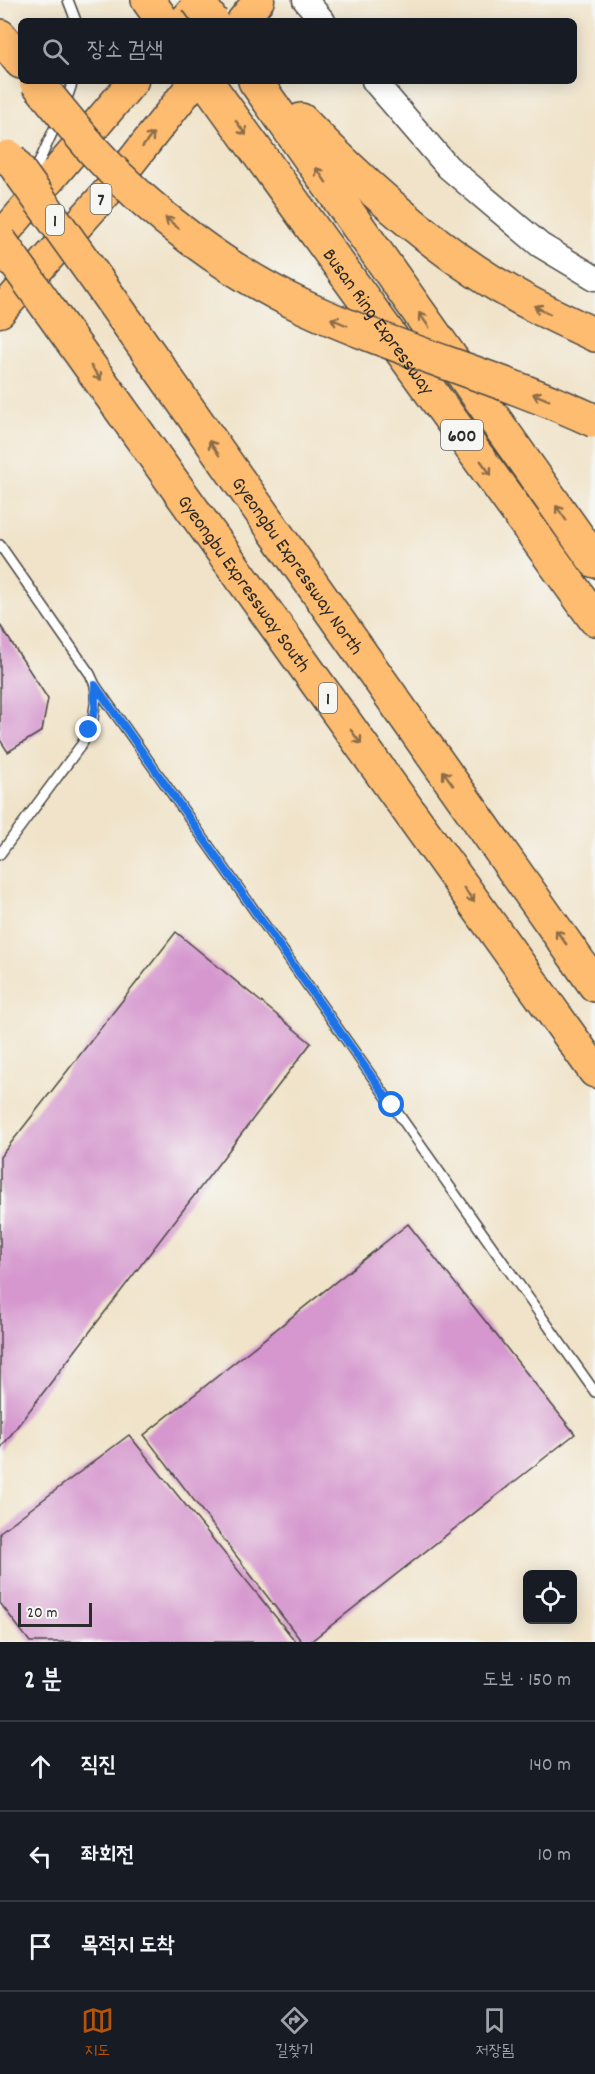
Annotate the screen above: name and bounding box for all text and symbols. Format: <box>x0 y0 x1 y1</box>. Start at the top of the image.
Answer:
search box <box>18 18 577 84</box>
icon: search <box>39 35 72 68</box>
text: 장소 검색 <box>87 36 163 67</box>
one-way arrow <box>235 120 247 136</box>
one-way arrow <box>142 133 155 149</box>
one-way arrow <box>315 167 327 183</box>
road number: 7 <box>90 184 112 214</box>
road number: 1 <box>46 205 64 235</box>
one-way arrow <box>164 216 180 229</box>
street label: Busan Ring Expressway <box>314 244 440 402</box>
one-way arrow <box>534 304 552 315</box>
one-way arrow <box>418 312 430 328</box>
one-way arrow <box>330 316 349 327</box>
one-way arrow <box>89 365 102 381</box>
one-way arrow <box>533 391 551 402</box>
road number: 600 <box>441 420 483 450</box>
one-way arrow <box>208 440 220 456</box>
one-way arrow <box>480 460 492 476</box>
street label: Gyeongbu Expressway North <box>223 472 369 662</box>
street label: Gyeongbu Expressway South <box>169 490 316 679</box>
one-way arrow <box>555 505 567 522</box>
road number: 1 <box>319 683 337 713</box>
route end <box>75 716 101 742</box>
one-way arrow <box>350 728 362 744</box>
one-way arrow <box>442 771 454 787</box>
one-way arrow <box>463 887 475 903</box>
one-way arrow <box>555 930 567 946</box>
route start <box>378 1091 404 1117</box>
map controls <box>523 1570 577 1624</box>
button: locate <box>523 1570 577 1624</box>
scale bar <box>18 1600 92 1628</box>
text: 20 m <box>27 1602 57 1625</box>
text: 2 분 <box>24 1663 62 1700</box>
text: 도보 · 150 m <box>482 1667 571 1695</box>
icon: ahead <box>24 1750 57 1783</box>
text: 직진 <box>81 1751 116 1782</box>
text: 140 m <box>529 1752 571 1780</box>
icon: left <box>24 1840 57 1873</box>
text: 좌회전 <box>81 1841 134 1872</box>
text: 10 m <box>537 1842 571 1870</box>
icon: arrive <box>24 1930 57 1963</box>
text: 목적지 도착 <box>81 1931 175 1962</box>
tab: 지도 <box>81 2004 114 2063</box>
tab: 길찾기 <box>275 2004 314 2063</box>
tab: 저장됨 <box>476 2004 514 2063</box>

